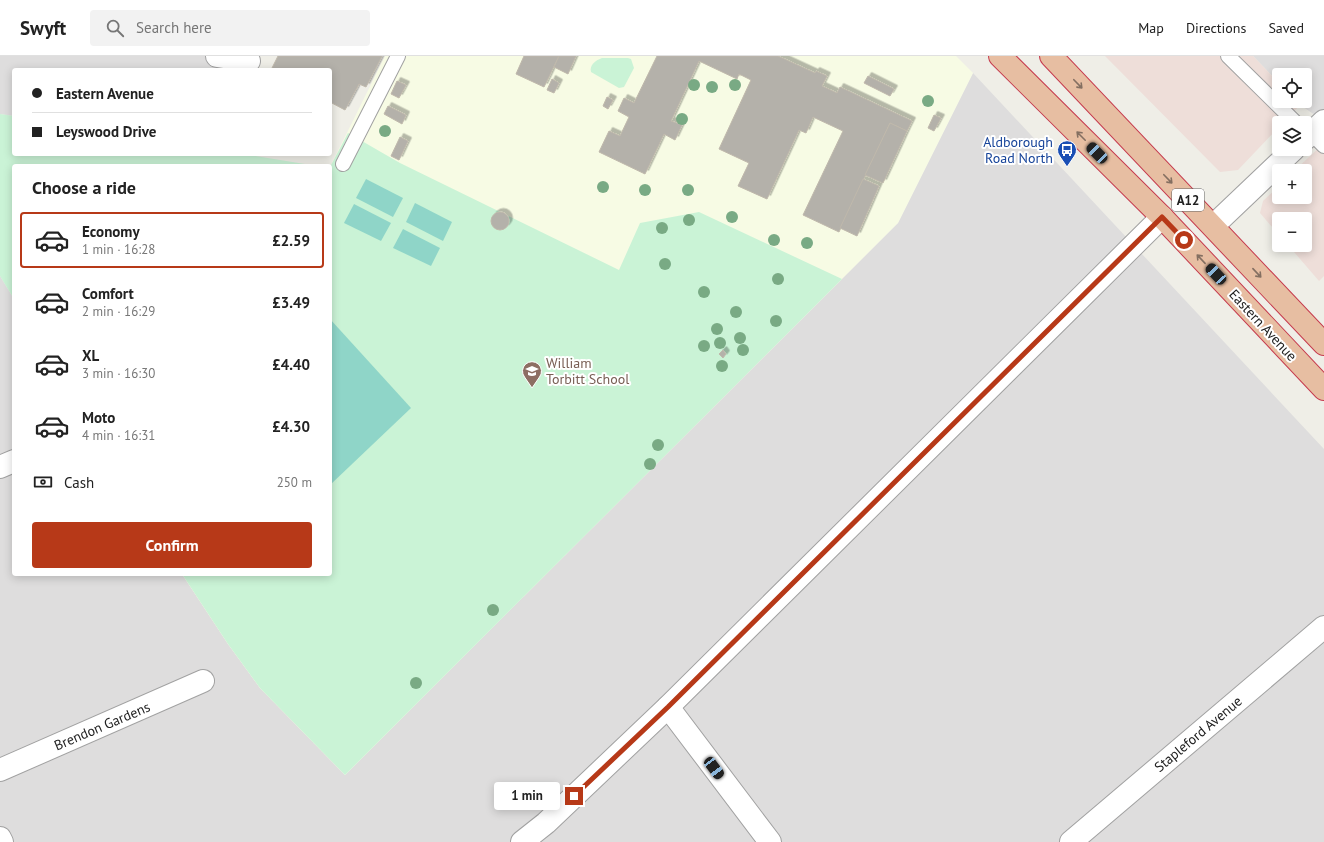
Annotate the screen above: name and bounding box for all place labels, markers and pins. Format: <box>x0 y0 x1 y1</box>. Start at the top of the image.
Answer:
place label: Aldborough Road North <box>983 133 1053 167</box>
bus stop icon: Aldborough Road North <box>1056 139 1078 167</box>
place label: William Torbitt School <box>546 354 629 388</box>
school or university icon: William Torbitt School <box>521 360 543 388</box>

